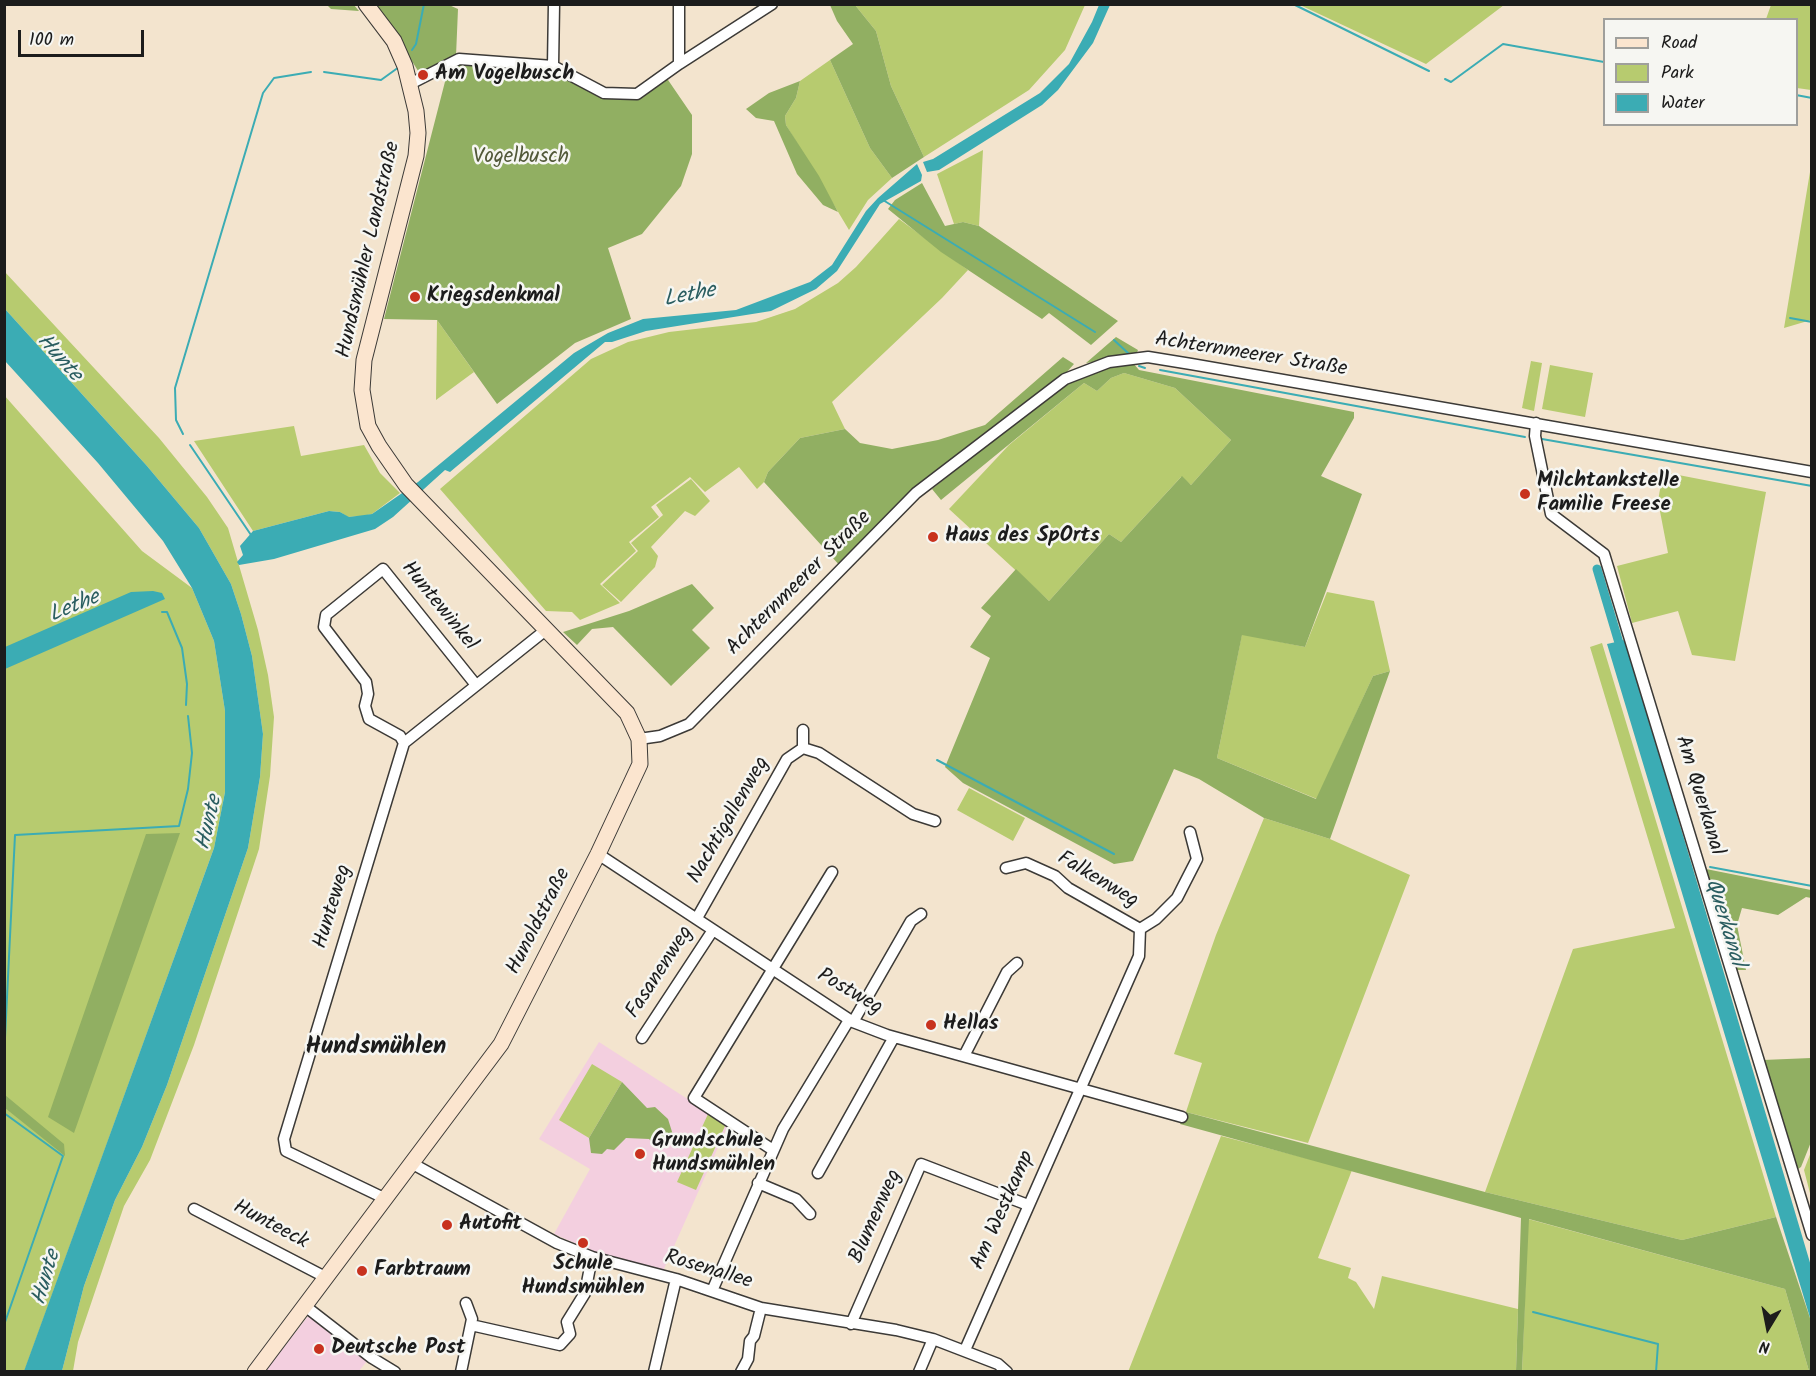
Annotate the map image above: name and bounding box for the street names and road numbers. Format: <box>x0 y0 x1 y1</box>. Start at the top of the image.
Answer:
street label: Hundsmühler Landstraße <box>333 139 407 361</box>
street label: Achternmeerer Straße <box>1153 328 1349 384</box>
street label: Achternmeerer Straße <box>722 506 878 662</box>
street label: Huntewinkel <box>394 557 482 657</box>
street label: Am Querkanal <box>1668 733 1728 859</box>
street label: Nachtigallenweg <box>684 753 776 889</box>
street label: Falkenweg <box>1052 847 1142 915</box>
street label: Hunteweg <box>309 862 359 952</box>
street label: Hunoldstraße <box>502 865 578 979</box>
street label: Fasanenweg <box>622 922 700 1024</box>
street label: Postweg <box>812 964 886 1022</box>
street label: Am Westkamp <box>967 1148 1041 1274</box>
street label: Blumenweg <box>845 1166 909 1268</box>
street label: Hunteeck <box>228 1196 312 1256</box>
street label: Rosenallee <box>661 1246 755 1296</box>

